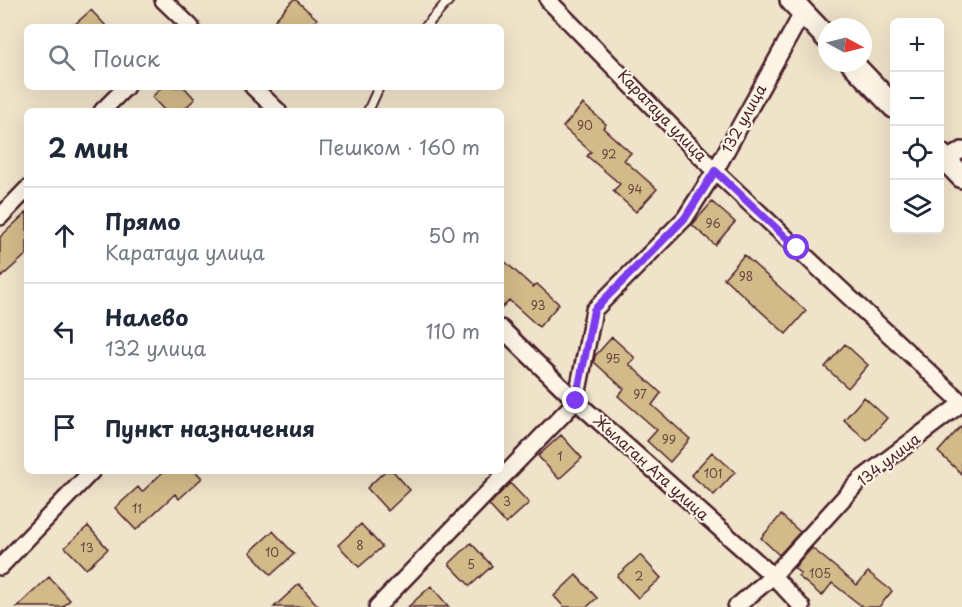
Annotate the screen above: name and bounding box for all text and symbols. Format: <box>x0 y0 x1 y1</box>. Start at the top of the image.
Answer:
north arrow <box>818 18 872 72</box>
map controls <box>890 18 944 234</box>
button: + <box>890 18 944 72</box>
search box <box>24 24 504 90</box>
icon: search <box>45 41 78 74</box>
text: Поиск <box>93 41 160 74</box>
street label: Каратауа улица <box>613 64 713 166</box>
button: − <box>890 72 944 126</box>
street label: 132 улица <box>714 79 771 157</box>
house number: 90 <box>577 116 593 134</box>
button: locate <box>890 126 944 180</box>
text: 2 мин <box>48 128 129 167</box>
text: Пешком · 160 m <box>318 132 480 162</box>
house number: 92 <box>601 145 617 163</box>
house number: 94 <box>628 180 643 198</box>
button: layers <box>890 180 944 234</box>
text: Прямо <box>105 204 180 237</box>
house number: 96 <box>705 214 721 232</box>
icon: ahead <box>48 219 81 252</box>
text: 50 m <box>428 220 480 250</box>
route start <box>783 234 809 260</box>
text: Каратауа улица <box>105 237 265 267</box>
house number: 98 <box>739 267 753 285</box>
house number: 93 <box>531 296 545 314</box>
text: Налево <box>105 300 188 333</box>
icon: left <box>48 315 81 348</box>
text: 110 m <box>426 316 480 346</box>
text: 132 улица <box>105 333 206 363</box>
house number: 95 <box>606 349 620 367</box>
house number: 97 <box>633 385 647 403</box>
route end <box>562 387 588 413</box>
street label: Жылаган Ата улица <box>589 409 715 525</box>
icon: arrive <box>48 411 81 444</box>
text: Пункт назначения <box>105 411 315 444</box>
street label: 134 улица <box>852 426 925 491</box>
house number: 99 <box>662 430 676 448</box>
house number: 1 <box>557 447 563 465</box>
house number: 101 <box>704 464 722 482</box>
house number: 3 <box>503 492 511 510</box>
house number: 11 <box>132 499 142 517</box>
house number: 8 <box>356 536 364 554</box>
house number: 13 <box>80 538 94 556</box>
house number: 10 <box>265 543 279 561</box>
house number: 5 <box>467 555 475 573</box>
house number: 105 <box>809 564 831 582</box>
house number: 2 <box>635 567 643 585</box>

